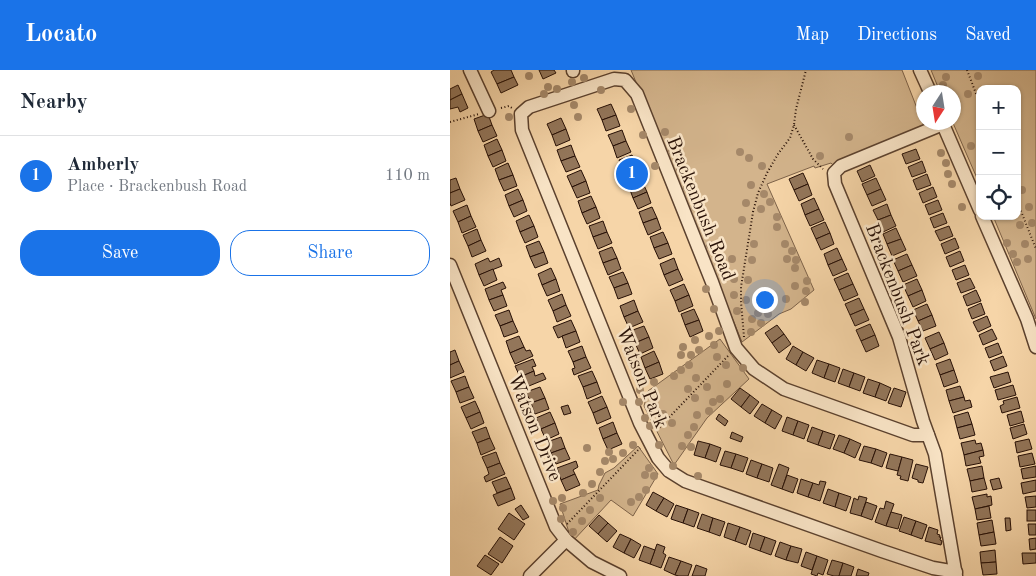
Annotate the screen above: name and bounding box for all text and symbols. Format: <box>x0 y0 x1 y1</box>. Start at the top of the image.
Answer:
text: Locato <box>25 23 97 47</box>
text: Map <box>796 26 829 44</box>
text: Directions <box>857 26 937 44</box>
text: Saved <box>965 26 1011 44</box>
north arrow <box>916 85 961 130</box>
map controls <box>976 85 1021 220</box>
button: + <box>976 85 1021 130</box>
text: Nearby <box>20 92 88 113</box>
button: − <box>976 130 1021 175</box>
street label: Brackenbush Road <box>662 134 737 284</box>
pin: 1 <box>616 155 648 193</box>
text: Amberly <box>67 156 140 175</box>
text: 1 <box>31 168 41 184</box>
text: 110 m <box>385 168 430 184</box>
button: locate <box>976 175 1021 220</box>
text: Place · Brackenbush Road <box>67 179 247 195</box>
street label: Brackenbush Park <box>861 221 933 369</box>
button: Save <box>20 230 220 276</box>
button: Share <box>230 230 430 276</box>
your location <box>752 287 778 313</box>
street label: Watson Park <box>612 325 670 431</box>
street label: Watson Drive <box>504 372 564 484</box>

